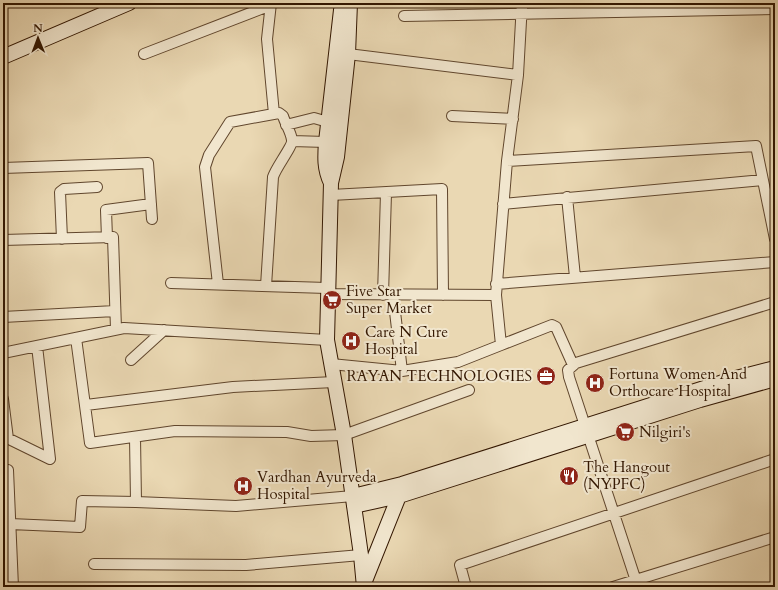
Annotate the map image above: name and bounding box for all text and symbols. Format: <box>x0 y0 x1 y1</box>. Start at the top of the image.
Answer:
north arrow <box>18 18 58 58</box>
text: N <box>33 21 43 36</box>
place label: Five Star Super Market <box>346 281 432 318</box>
supermarket icon: Five Star Super Market <box>321 289 343 311</box>
place label: Care N Cure Hospital <box>365 322 448 359</box>
hospital icon: Care N Cure Hospital <box>340 330 362 352</box>
place label: Fortuna Women And Orthocare Hospital <box>609 364 747 401</box>
office icon: RAYAN TECHNOLOGIES <box>535 365 557 387</box>
place label: RAYAN TECHNOLOGIES <box>346 366 532 386</box>
hospital icon: Fortuna Women And Orthocare Hospital <box>584 372 606 394</box>
supermarket icon: Nilgiri's <box>614 421 636 443</box>
place label: Nilgiri's <box>639 422 691 442</box>
place label: The Hangout (NYPFC) <box>583 457 670 494</box>
restaurant icon: The Hangout (NYPFC) <box>558 465 580 487</box>
place label: Vardhan Ayurveda Hospital <box>257 467 377 504</box>
hospital icon: Vardhan Ayurveda Hospital <box>232 475 254 497</box>

